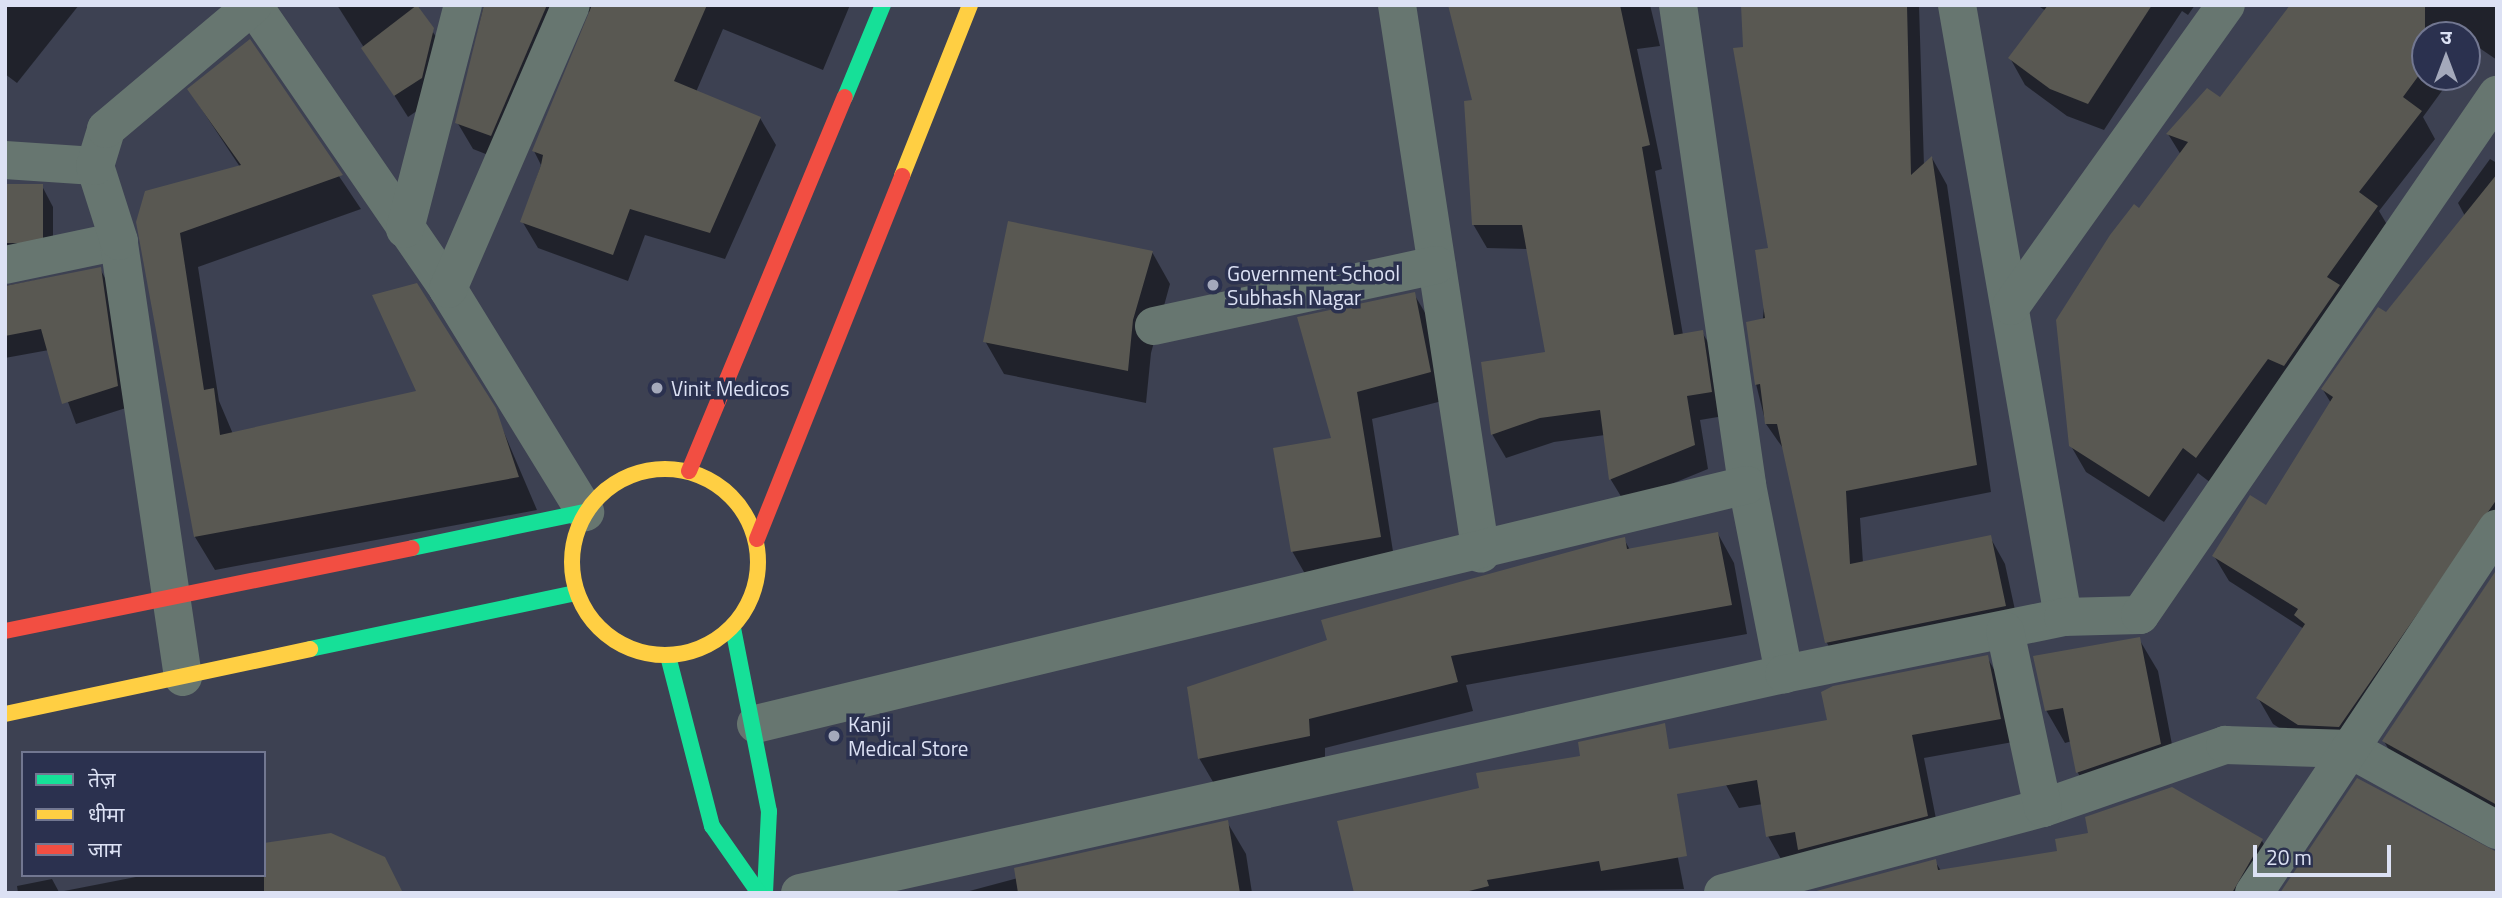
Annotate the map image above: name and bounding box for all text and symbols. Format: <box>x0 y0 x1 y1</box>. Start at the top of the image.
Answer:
north arrow <box>2411 21 2481 91</box>
text: उ <box>2440 22 2452 51</box>
place label: Government School Subhash Nagar <box>1227 260 1400 310</box>
marker: Government School Subhash Nagar <box>1205 277 1221 293</box>
place label: Vinit Medicos <box>671 375 789 401</box>
marker: Vinit Medicos <box>649 380 665 396</box>
place label: Kanji Medical Store <box>848 711 968 761</box>
marker: Kanji Medical Store <box>826 728 842 744</box>
legend <box>21 751 266 877</box>
text: तेज़ <box>88 763 116 795</box>
text: धीमा <box>88 798 124 830</box>
scale bar <box>2257 832 2395 876</box>
text: जाम <box>88 833 122 865</box>
text: 20 m <box>2266 841 2312 873</box>

